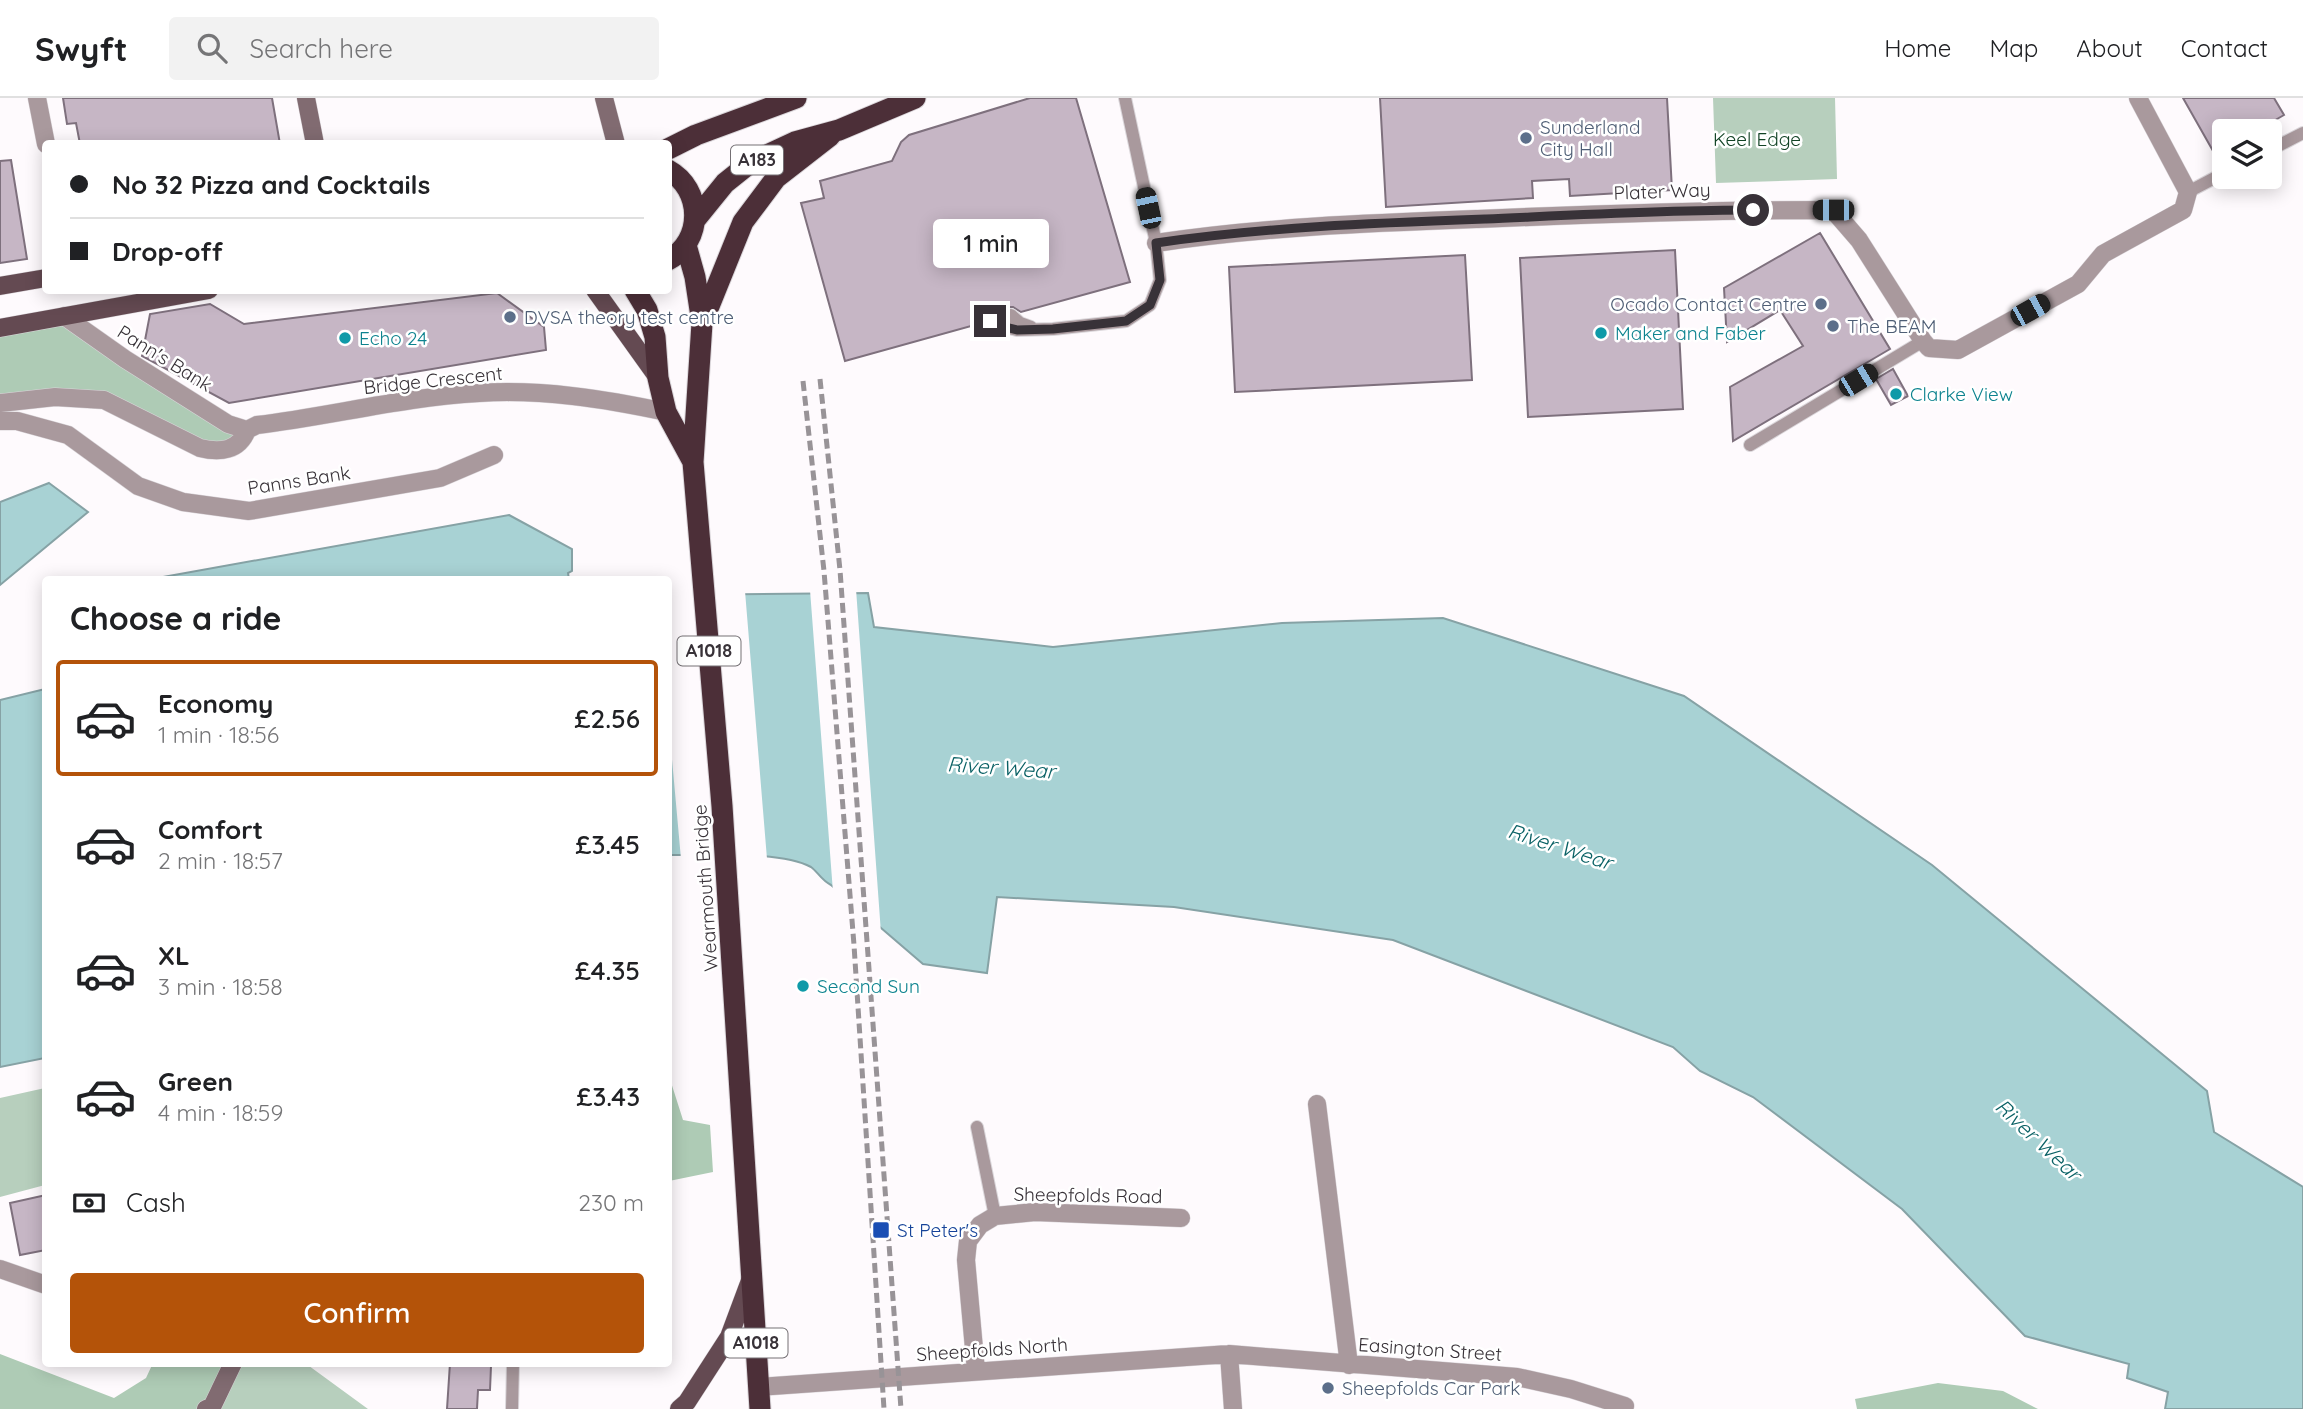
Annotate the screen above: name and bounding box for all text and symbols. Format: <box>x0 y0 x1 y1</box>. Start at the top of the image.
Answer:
search box <box>169 17 659 80</box>
text: Swyft <box>35 28 127 69</box>
icon: search <box>193 29 231 67</box>
text: Search here <box>249 32 393 65</box>
text: Home <box>1884 33 1951 63</box>
text: Map <box>1989 33 2038 63</box>
text: About <box>2076 33 2143 63</box>
text: Contact <box>2181 33 2268 63</box>
place label: Sunderland City Hall <box>1540 115 1640 161</box>
map controls <box>2212 119 2282 189</box>
button: layers <box>2212 119 2282 189</box>
park label: Keel Edge <box>1713 127 1801 151</box>
marker: Sunderland City Hall <box>1518 130 1534 146</box>
road number: A183 <box>731 146 783 174</box>
text: No 32 Pizza and Cocktails <box>112 168 430 201</box>
street label: Plater Way <box>1613 177 1711 205</box>
car <box>1134 185 1163 231</box>
route start <box>1737 194 1769 226</box>
car <box>1813 200 1855 221</box>
callout: 1 min <box>932 220 1048 268</box>
text: 1 min <box>963 229 1019 258</box>
text: Drop-off <box>112 235 223 268</box>
car <box>2007 291 2054 329</box>
place label: Ocado Contact Centre <box>1610 292 1807 316</box>
marker: Ocado Contact Centre <box>1813 296 1829 312</box>
place label: DVSA theory test centre <box>524 305 734 329</box>
route end <box>974 305 1006 337</box>
marker: DVSA theory test centre <box>502 309 518 325</box>
place label: The BEAM <box>1847 314 1936 338</box>
marker: The BEAM <box>1825 318 1841 334</box>
street label: Pann's Bank <box>113 319 217 397</box>
place label: Maker and Faber <box>1615 321 1767 345</box>
marker: Maker and Faber <box>1593 325 1609 341</box>
place label: Echo 24 <box>359 326 427 350</box>
marker: Echo 24 <box>337 330 353 346</box>
car <box>1835 360 1882 400</box>
street label: Bridge Crescent <box>362 361 504 399</box>
place label: Clarke View <box>1910 382 2013 406</box>
marker: Clarke View <box>1888 386 1904 402</box>
street label: Panns Bank <box>246 460 352 500</box>
text: Choose a ride <box>70 598 282 638</box>
road number: A1018 <box>678 636 740 666</box>
icon: car <box>74 687 137 750</box>
text: Economy <box>158 687 273 720</box>
text: £2.56 <box>574 702 640 735</box>
text: 1 min · 18:56 <box>158 720 279 749</box>
water label: River Wear <box>946 750 1059 784</box>
street label: Wearmouth Bridge <box>687 804 723 972</box>
icon: car <box>74 813 137 876</box>
text: Comfort <box>158 813 263 846</box>
water label: River Wear <box>1505 817 1618 876</box>
text: £3.45 <box>575 828 640 861</box>
text: 2 min · 18:57 <box>158 846 283 875</box>
icon: car <box>74 939 137 1002</box>
text: XL <box>158 939 190 972</box>
text: £4.35 <box>575 954 640 987</box>
text: 3 min · 18:58 <box>158 972 283 1001</box>
place label: Second Sun <box>817 974 920 998</box>
marker: Second Sun <box>795 978 811 994</box>
icon: car <box>74 1065 137 1128</box>
text: Green <box>158 1065 233 1098</box>
text: £3.43 <box>576 1080 640 1113</box>
water label: River Wear <box>1990 1093 2089 1188</box>
text: 4 min · 18:59 <box>158 1098 283 1127</box>
street label: Sheepfolds Road <box>1013 1182 1163 1208</box>
icon: cash <box>70 1184 108 1222</box>
text: Cash <box>126 1186 186 1219</box>
text: 230 m <box>578 1188 644 1217</box>
place label: St Peter's <box>897 1218 978 1242</box>
marker: St Peter's <box>871 1220 891 1240</box>
button: Confirm <box>70 1273 644 1353</box>
road number: A1018 <box>724 1328 788 1358</box>
street label: Sheepfolds North <box>915 1332 1069 1366</box>
street label: Easington Street <box>1357 1332 1503 1366</box>
place label: Sheepfolds Car Park <box>1342 1376 1521 1400</box>
marker: Sheepfolds Car Park <box>1320 1380 1336 1396</box>

